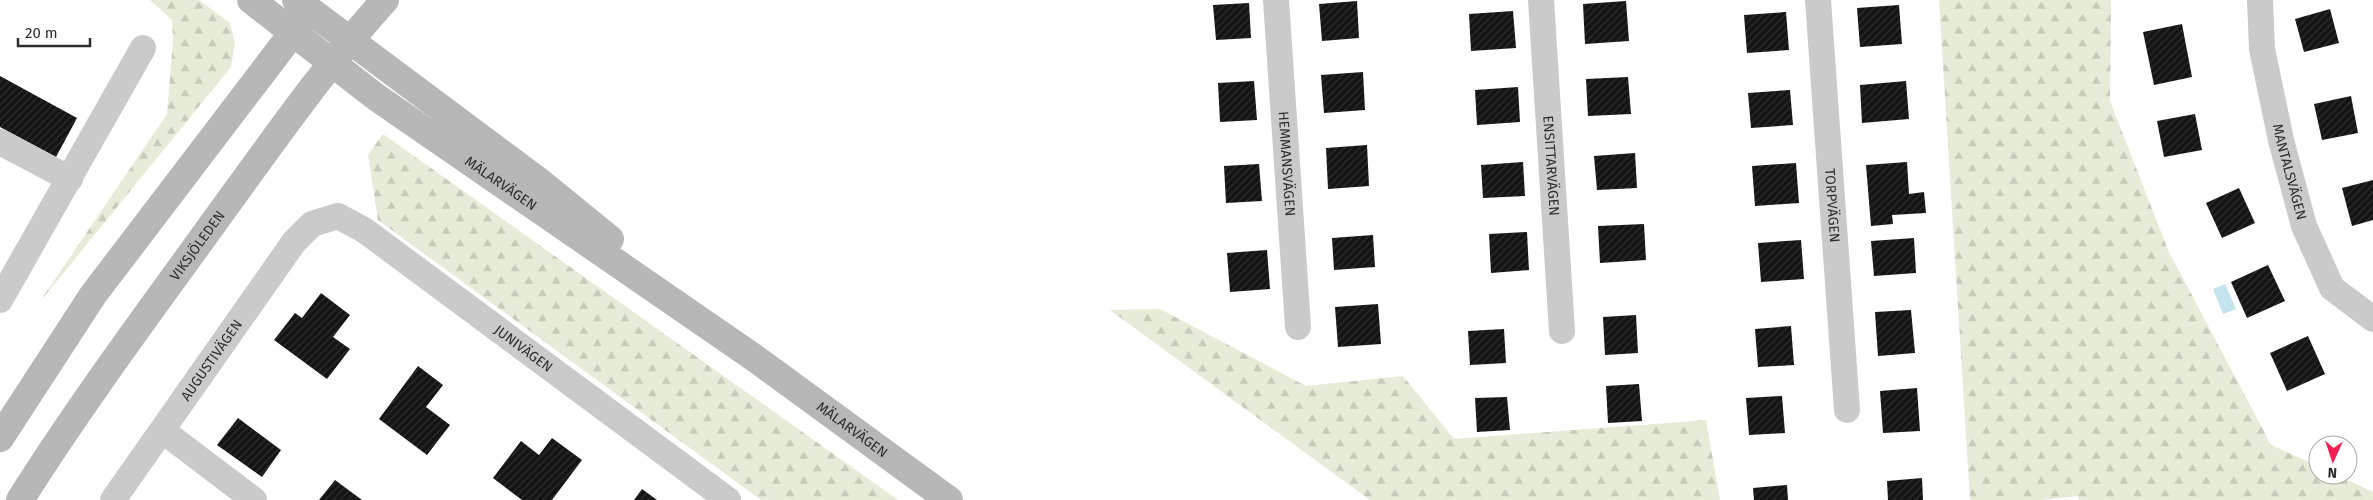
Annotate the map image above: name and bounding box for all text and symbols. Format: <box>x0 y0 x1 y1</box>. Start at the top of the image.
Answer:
scale bar <box>18 15 90 47</box>
text: 20 m <box>25 24 58 42</box>
street label: HEMMANSVÄGEN <box>1274 111 1299 217</box>
street label: ENSITTARVÄGEN <box>1539 115 1563 216</box>
street label: MANTALSVÄGEN <box>2269 122 2310 222</box>
street label: MÄLARVÄGEN <box>461 153 540 214</box>
street label: TORPVÄGEN <box>1821 168 1843 243</box>
street label: VIKSJÖLEDEN <box>167 208 228 284</box>
street label: AUGUSTIVÄGEN <box>177 316 246 404</box>
street label: JUNIVÄGEN <box>491 321 556 376</box>
street label: MÄLARVÄGEN <box>813 398 891 461</box>
north arrow <box>2308 435 2358 485</box>
text: N <box>2327 464 2337 481</box>

